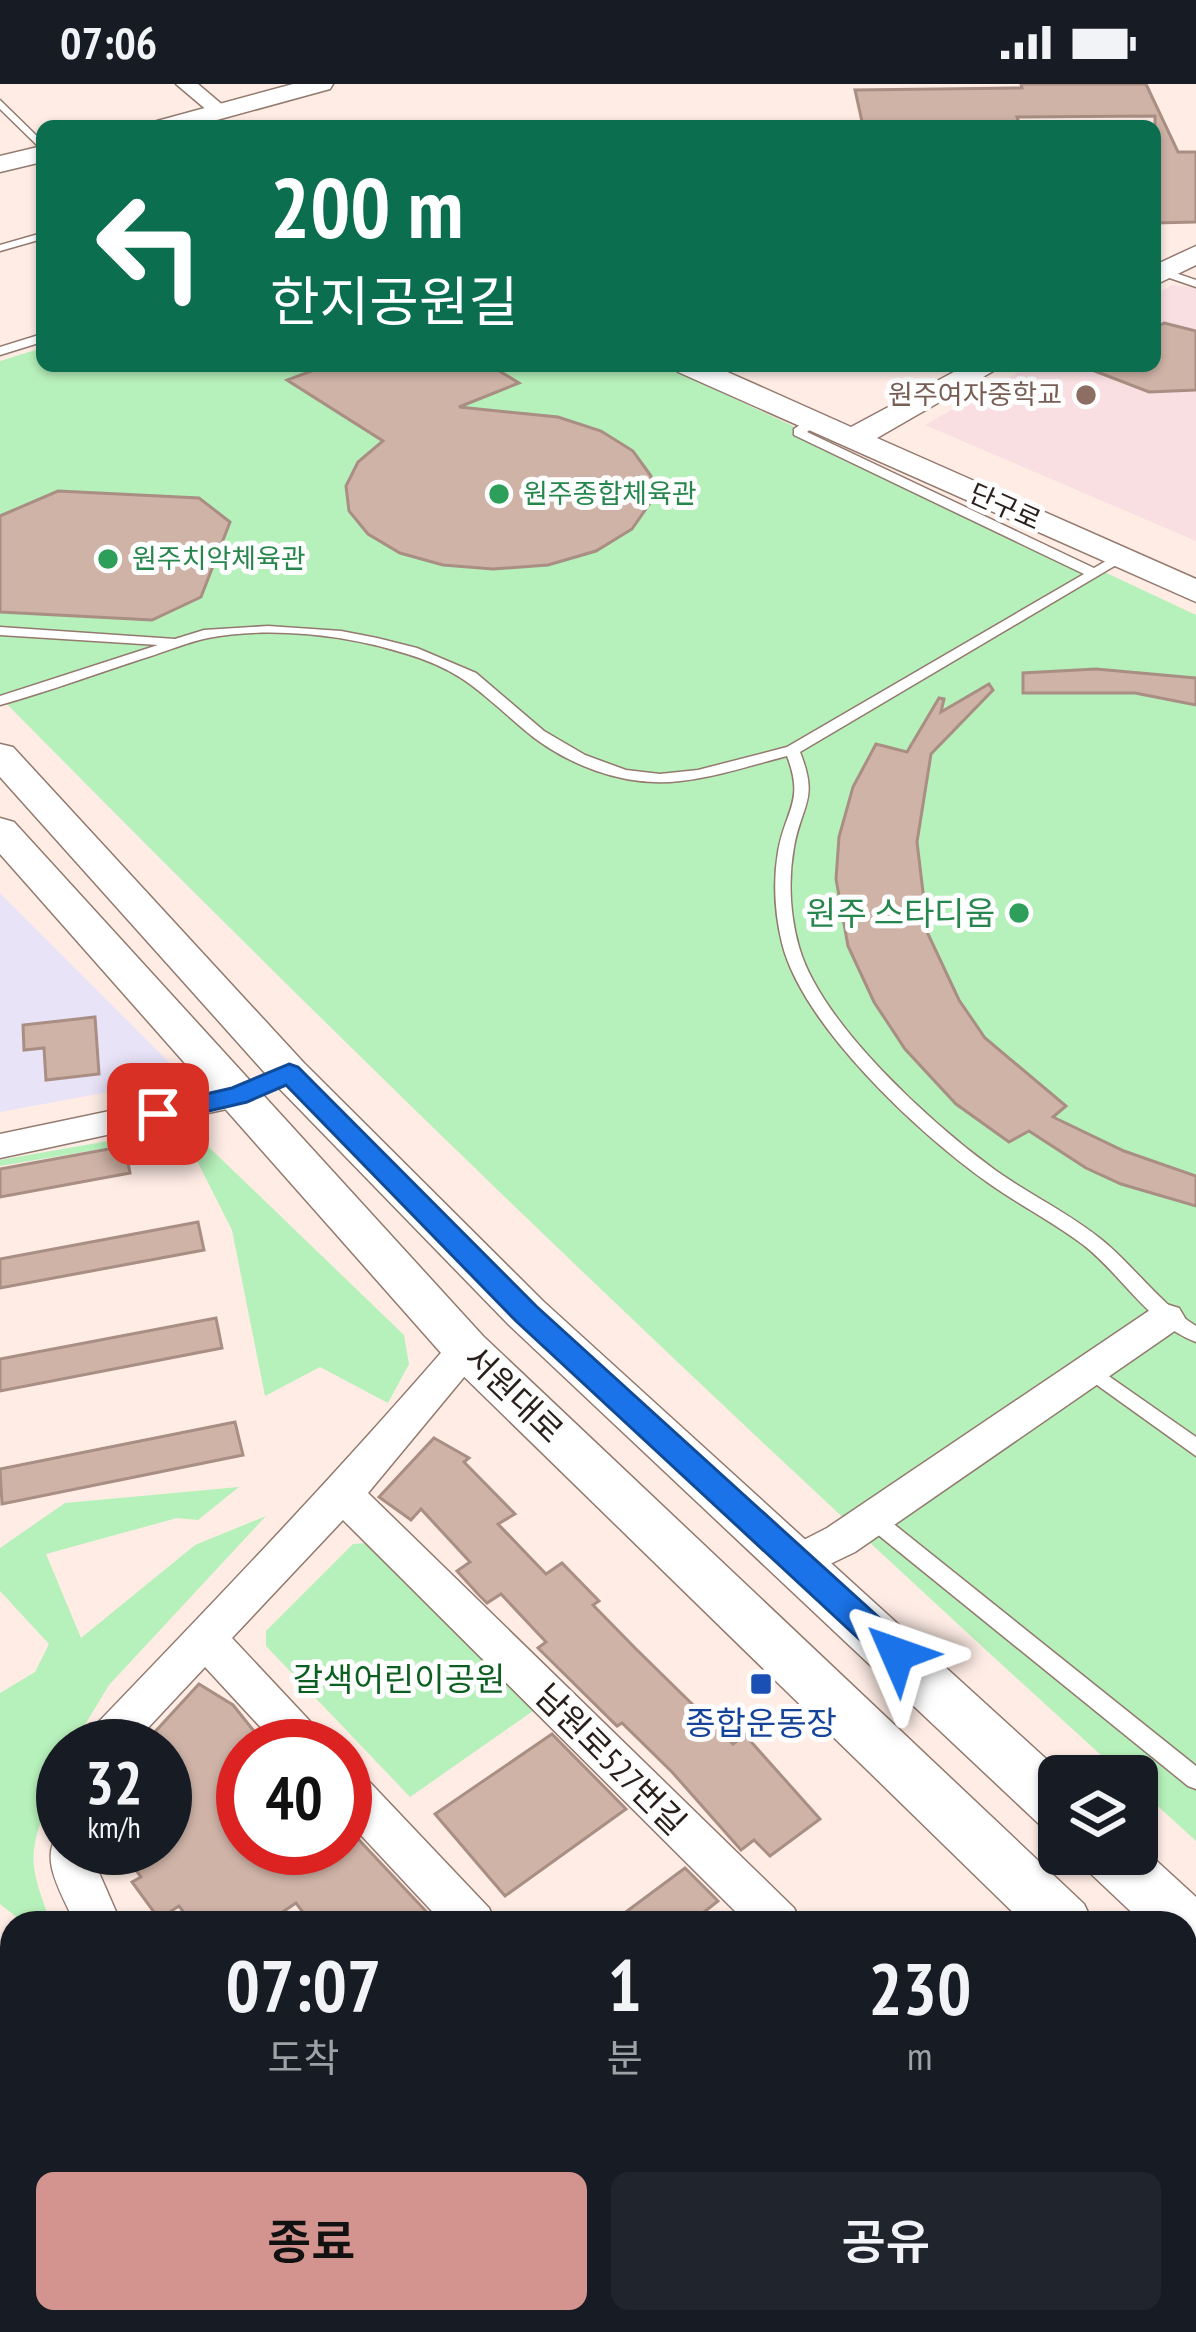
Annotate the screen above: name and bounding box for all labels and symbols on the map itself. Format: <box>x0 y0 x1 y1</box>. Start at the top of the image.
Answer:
place label: 원주여자중학교 <box>888 377 1062 411</box>
marker: 원주여자중학교 <box>1073 382 1099 408</box>
street label: 단구로 <box>964 475 1046 537</box>
place label: 원주종합체육관 <box>523 476 697 510</box>
marker: 원주종합체육관 <box>486 481 512 507</box>
place label: 원주치악체육관 <box>132 541 306 575</box>
marker: 원주치악체육관 <box>95 546 121 572</box>
place label: 원주 스타디움 <box>806 891 995 934</box>
marker: 원주 스타디움 <box>1006 900 1032 926</box>
pin <box>107 1063 209 1165</box>
street label: 서원대로 <box>456 1336 573 1451</box>
position arrow <box>834 1591 960 1717</box>
park label: 갈색어린이공원 <box>293 1657 505 1700</box>
marker: 종합운동장 <box>748 1671 774 1697</box>
street label: 남원로527번길 <box>527 1674 696 1843</box>
place label: 종합운동장 <box>685 1701 837 1744</box>
speed limit sign: 40 <box>216 1719 372 1875</box>

